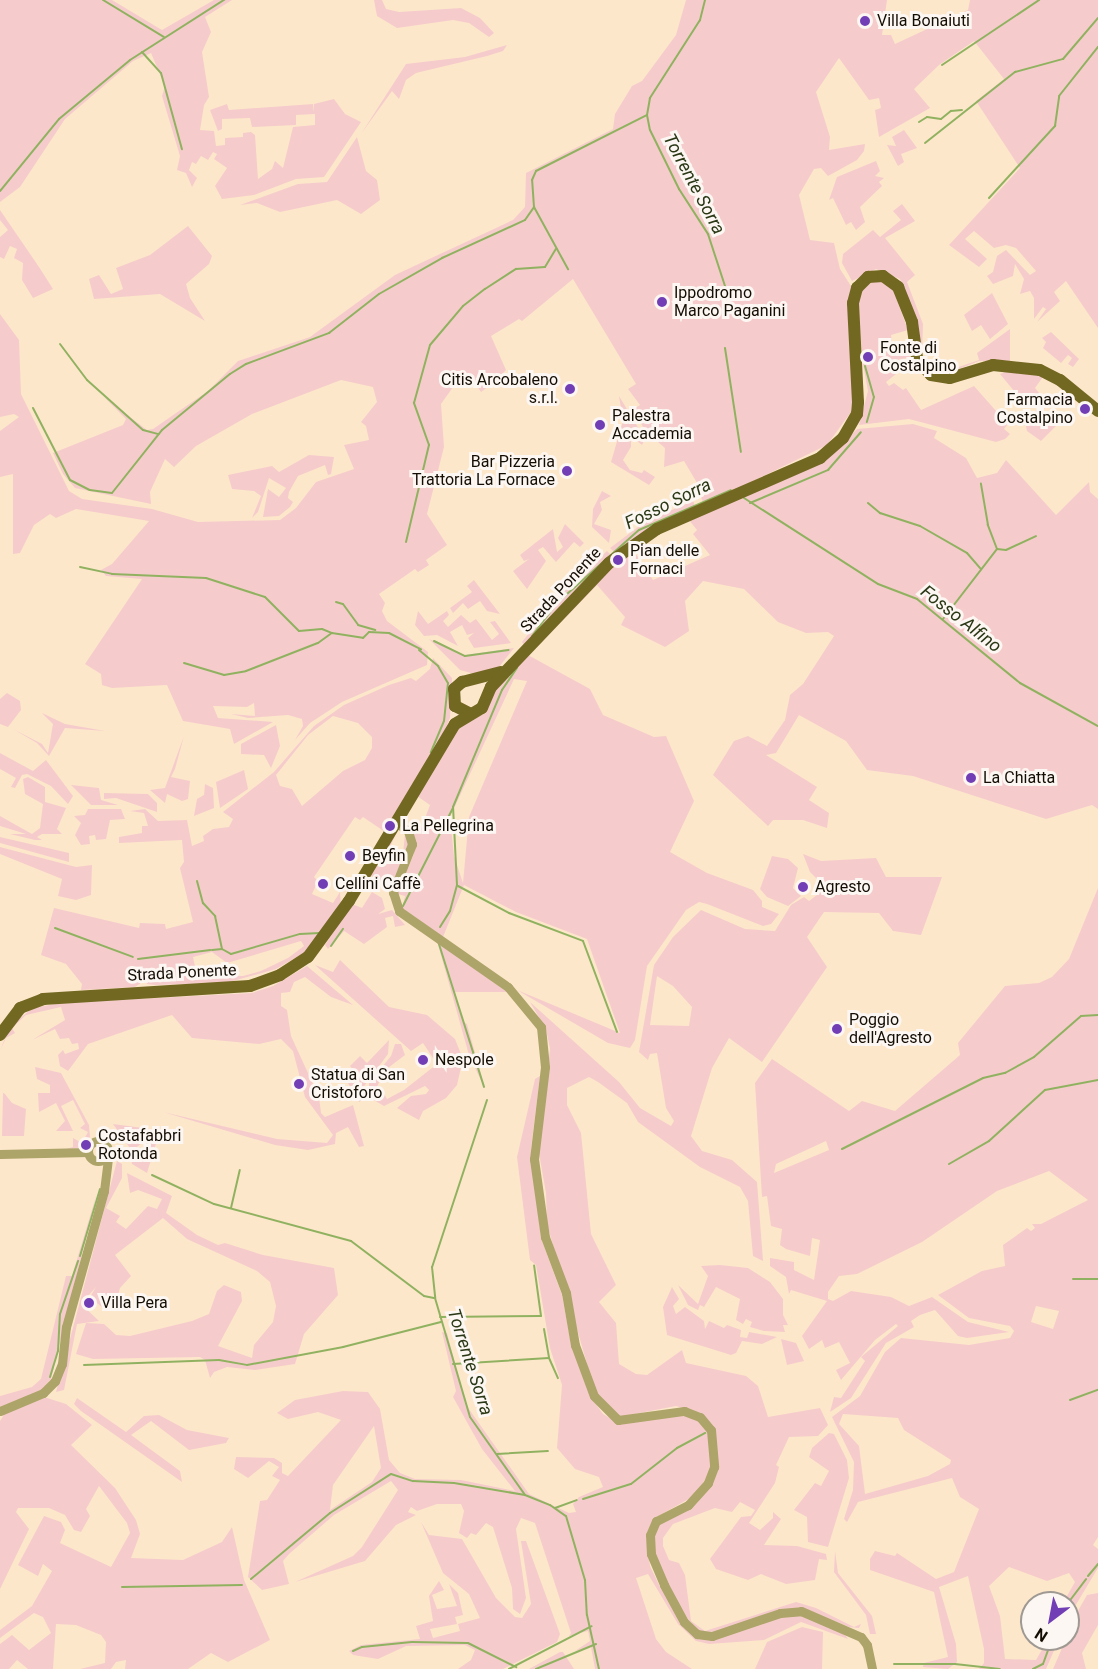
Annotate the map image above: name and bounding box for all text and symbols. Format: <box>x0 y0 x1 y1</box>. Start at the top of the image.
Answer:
place label: Villa Bonaiuti <box>877 11 970 31</box>
marker: Villa Bonaiuti <box>858 14 872 28</box>
water label: Torrente Sorra <box>658 130 730 238</box>
place label: Ippodromo Marco Paganini <box>674 283 785 321</box>
marker: Ippodromo Marco Paganini <box>655 295 669 309</box>
place label: Fonte di Costalpino <box>880 338 956 376</box>
marker: Fonte di Costalpino <box>861 350 875 364</box>
place label: Citis Arcobaleno s.r.l. <box>441 370 558 408</box>
marker: Citis Arcobaleno s.r.l. <box>563 382 577 396</box>
place label: Farmacia Costalpino <box>997 390 1073 428</box>
marker: Farmacia Costalpino <box>1078 402 1092 416</box>
place label: Palestra Accademia <box>612 406 692 444</box>
marker: Palestra Accademia <box>593 418 607 432</box>
place label: Bar Pizzeria Trattoria La Fornace <box>412 452 555 490</box>
marker: Bar Pizzeria Trattoria La Fornace <box>560 464 574 478</box>
water label: Fosso Sorra <box>621 474 715 534</box>
place label: Pian delle Fornaci <box>630 541 699 579</box>
street label: Strada Ponente <box>517 544 605 636</box>
marker: Pian delle Fornaci <box>611 553 625 567</box>
water label: Fosso Alfino <box>916 581 1006 657</box>
place label: La Chiatta <box>983 768 1055 788</box>
marker: La Chiatta <box>964 771 978 785</box>
place label: La Pellegrina <box>402 816 494 836</box>
marker: La Pellegrina <box>383 819 397 833</box>
place label: Beyfin <box>362 846 406 866</box>
marker: Beyfin <box>343 849 357 863</box>
place label: Cellini Caffè <box>335 874 421 894</box>
marker: Cellini Caffè <box>316 877 330 891</box>
place label: Agresto <box>815 877 871 897</box>
marker: Agresto <box>796 880 810 894</box>
street label: Strada Ponente <box>127 961 237 985</box>
place label: Poggio dell'Agresto <box>849 1010 932 1048</box>
marker: Poggio dell'Agresto <box>830 1022 844 1036</box>
place label: Nespole <box>435 1050 494 1070</box>
marker: Nespole <box>416 1053 430 1067</box>
place label: Statua di San Cristoforo <box>311 1065 405 1103</box>
marker: Statua di San Cristoforo <box>292 1077 306 1091</box>
place label: Costafabbri Rotonda <box>98 1126 181 1164</box>
marker: Costafabbri Rotonda <box>79 1138 93 1152</box>
place label: Villa Pera <box>101 1293 168 1313</box>
marker: Villa Pera <box>82 1296 96 1310</box>
water label: Torrente Sorra <box>443 1306 497 1418</box>
north arrow <box>1020 1591 1080 1651</box>
text: N <box>1031 1624 1051 1646</box>

